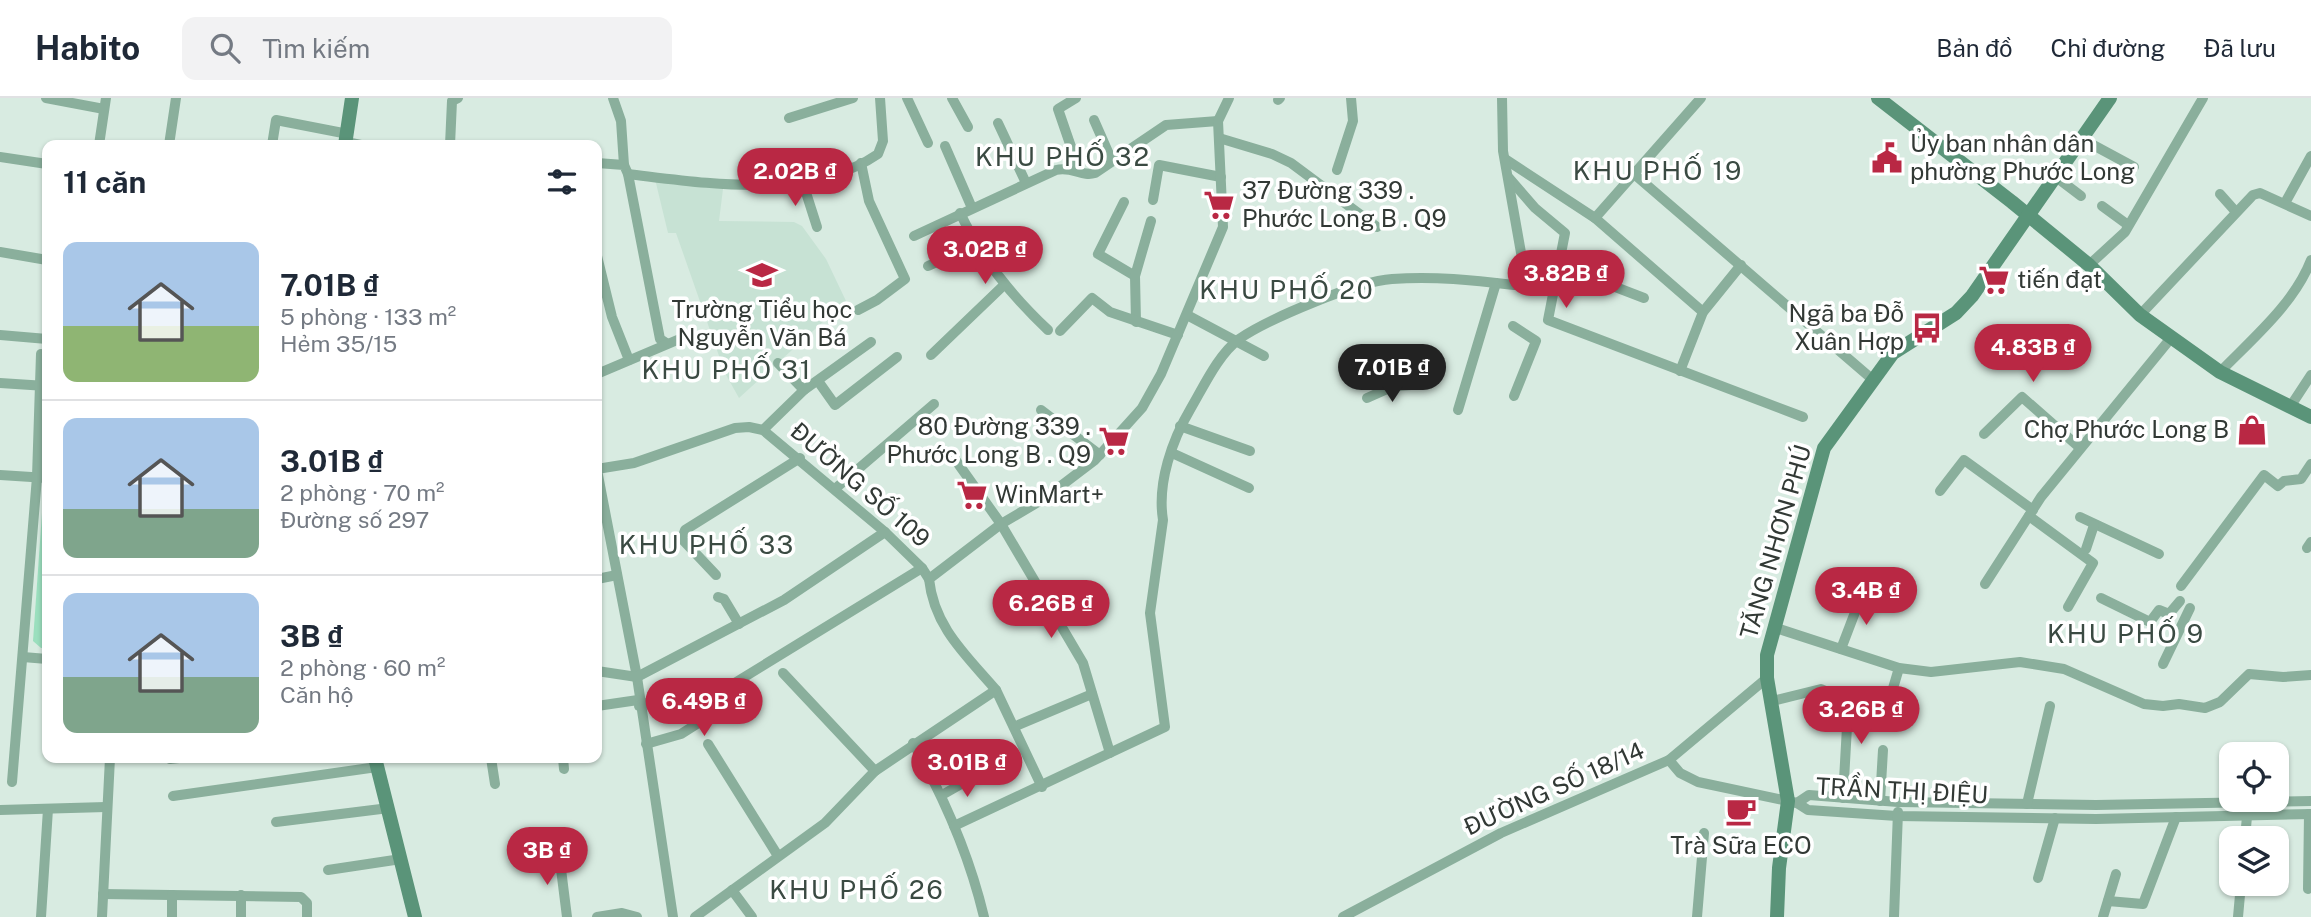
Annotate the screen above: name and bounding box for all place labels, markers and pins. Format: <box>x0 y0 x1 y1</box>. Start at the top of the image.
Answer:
place label: Ủy ban nhân dân phường Phước Long <box>1910 128 2135 185</box>
public building icon: Ủy ban nhân dân phường Phước Long <box>1870 141 1904 175</box>
pin: 2.02B ₫ <box>730 148 860 208</box>
place label: 37 Đường 339 . Phước Long B . Q9 <box>1242 176 1447 232</box>
supermarket icon: 37 Đường 339 . Phước Long B . Q9 <box>1202 188 1236 222</box>
pin: 3.02B ₫ <box>920 226 1050 286</box>
pin: 3.82B ₫ <box>1501 250 1631 310</box>
school or university icon: Trường Tiểu học Nguyễn Văn Bá <box>745 258 779 292</box>
supermarket icon: tiến đạt <box>1977 263 2011 297</box>
place label: tiến đạt <box>2017 265 2102 293</box>
place label: Trường Tiểu học Nguyễn Văn Bá <box>672 295 853 351</box>
place label: Ngã ba Đỗ Xuân Hợp <box>1789 299 1904 355</box>
bus stop icon: Ngã ba Đỗ Xuân Hợp <box>1910 311 1944 345</box>
pin: 4.83B ₫ <box>1968 324 2098 384</box>
pin: 7.01B ₫ <box>1327 344 1457 404</box>
place label: 80 Đường 339 . Phước Long B . Q9 <box>886 412 1091 468</box>
shop icon: Chợ Phước Long B <box>2235 413 2269 447</box>
place label: Chợ Phước Long B <box>2024 415 2229 443</box>
supermarket icon: 80 Đường 339 . Phước Long B . Q9 <box>1097 424 1131 458</box>
supermarket icon: WinMart+ <box>955 478 989 512</box>
place label: WinMart+ <box>995 480 1104 508</box>
pin: 3.4B ₫ <box>1809 568 1923 627</box>
pin: 6.26B ₫ <box>986 580 1116 640</box>
pin: 6.49B ₫ <box>639 678 769 738</box>
pin: 3.26B ₫ <box>1796 686 1926 746</box>
pin: 3.01B ₫ <box>902 740 1032 799</box>
cafe icon: Trà Sữa ECO <box>1724 794 1758 828</box>
pin: 3B ₫ <box>506 828 588 887</box>
place label: Trà Sữa ECO <box>1670 831 1812 859</box>

